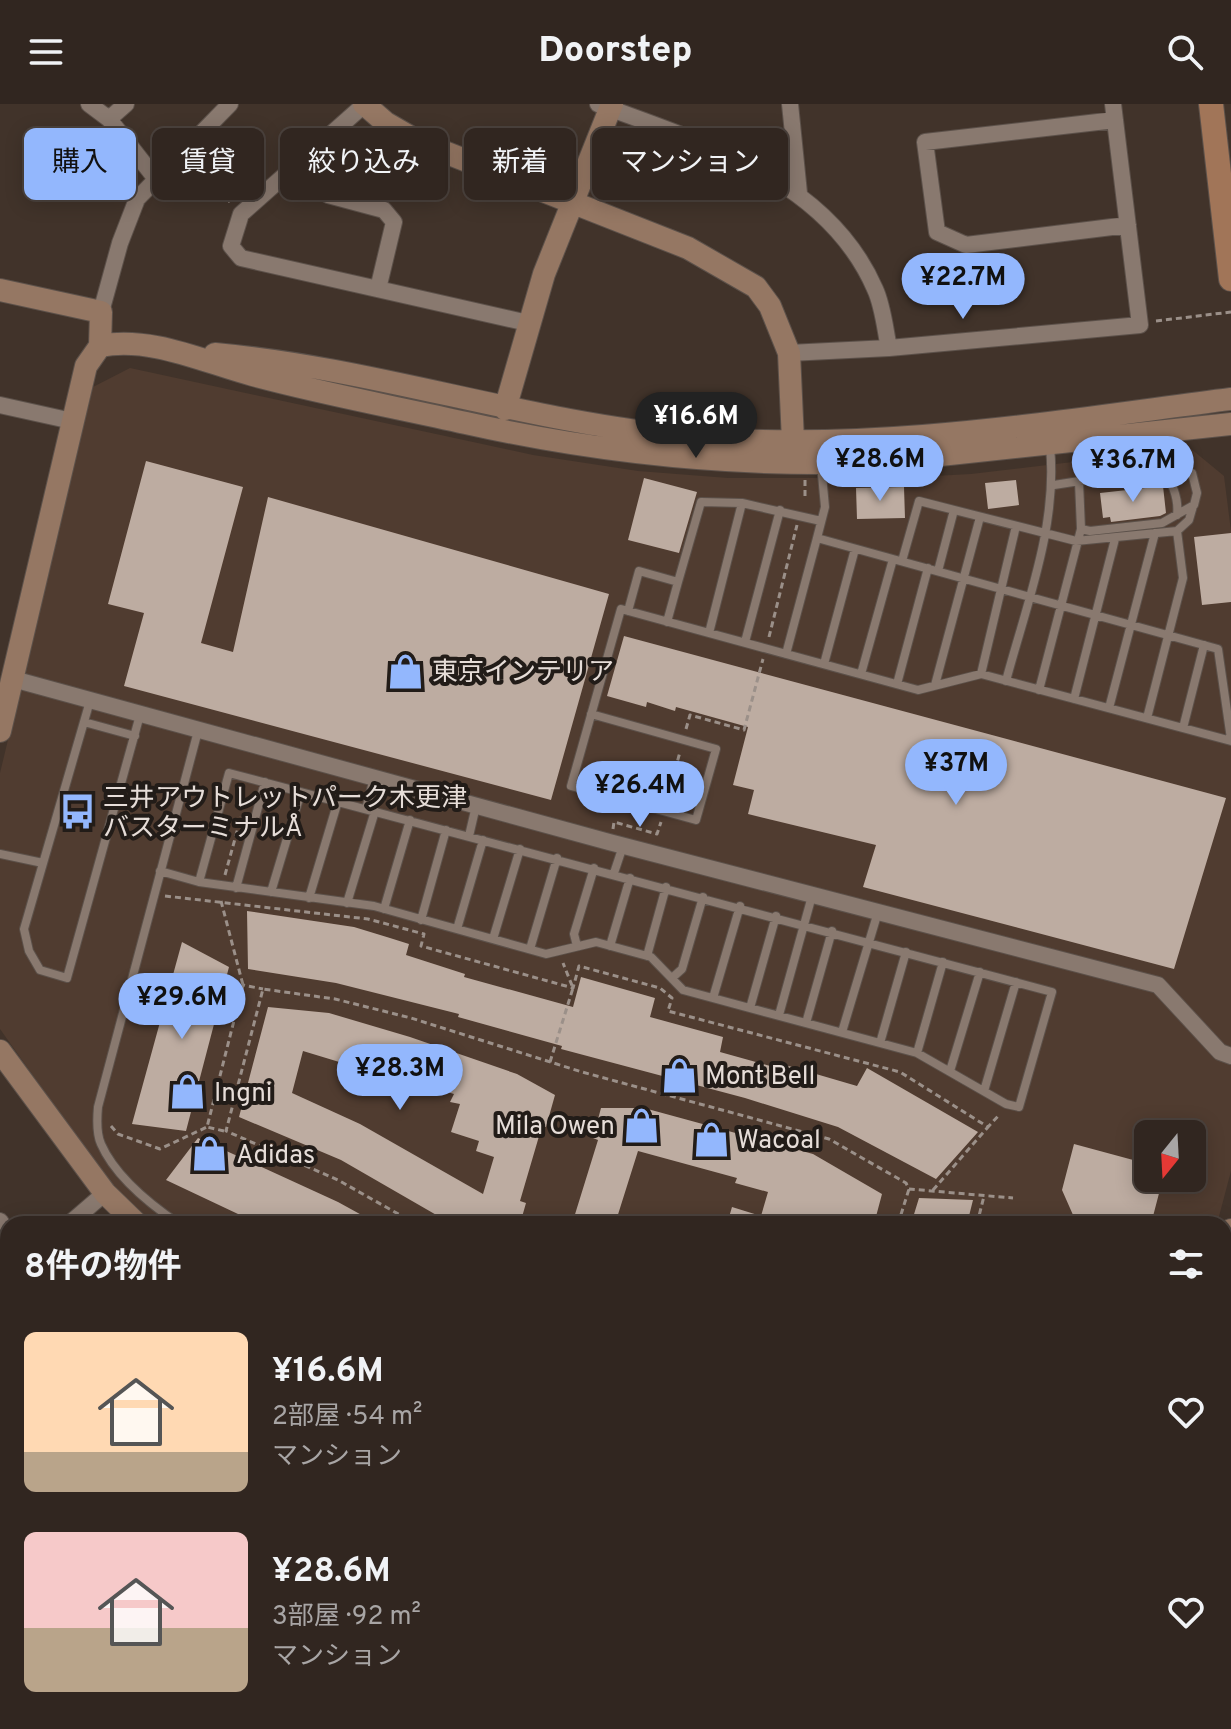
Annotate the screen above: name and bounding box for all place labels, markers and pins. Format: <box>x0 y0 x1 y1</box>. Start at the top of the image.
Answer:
pin: ¥22.7M <box>898 253 1028 321</box>
pin: ¥16.6M <box>631 392 761 460</box>
pin: ¥28.6M <box>815 435 945 503</box>
pin: ¥36.7M <box>1068 436 1198 504</box>
shop icon: 東京インテリア <box>387 652 425 690</box>
place label: 東京インテリア <box>432 657 614 690</box>
pin: ¥37M <box>909 739 1003 807</box>
pin: ¥26.4M <box>575 761 705 829</box>
place label: 三井アウトレットパーク木更津 バスターミナルÅ <box>103 783 467 846</box>
bus stop icon: 三井アウトレットパーク木更津 バスターミナルÅ <box>58 793 96 831</box>
pin: ¥29.6M <box>117 973 247 1041</box>
pin: ¥28.3M <box>335 1044 465 1112</box>
shop icon: Mont Bell <box>660 1056 698 1094</box>
place label: Mont Bell <box>705 1061 815 1094</box>
shop icon: Ingni <box>169 1073 207 1111</box>
place label: Ingni <box>214 1078 272 1111</box>
shop icon: Mila Owen <box>622 1106 660 1144</box>
place label: Mila Owen <box>495 1111 615 1144</box>
shop icon: Wacoal <box>692 1120 730 1158</box>
place label: Wacoal <box>737 1125 821 1158</box>
shop icon: Adidas <box>191 1135 229 1173</box>
place label: Adidas <box>236 1140 315 1173</box>

